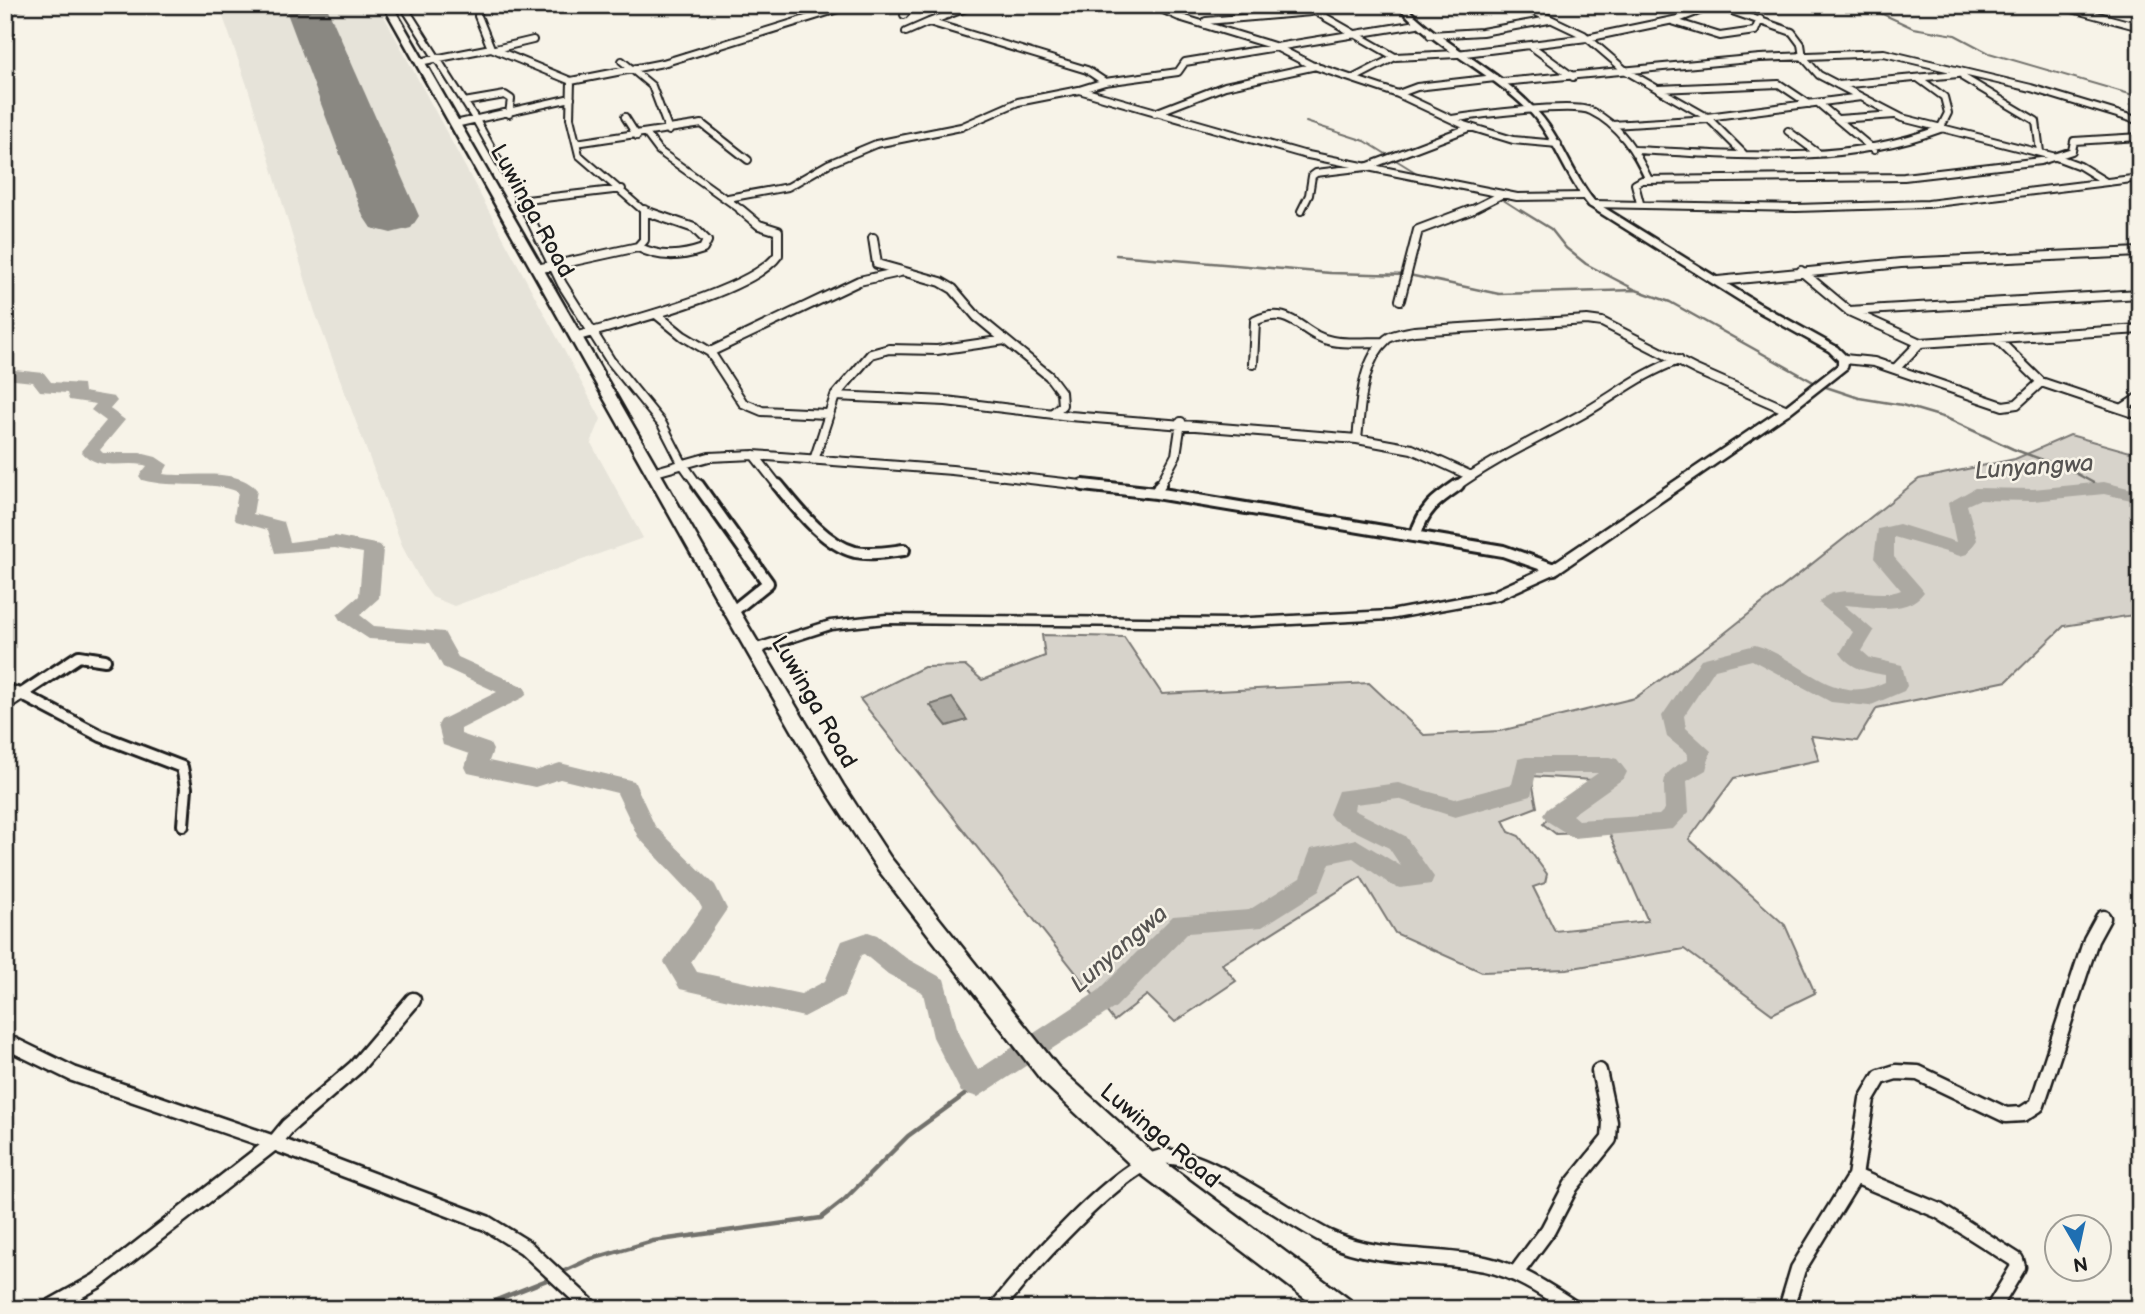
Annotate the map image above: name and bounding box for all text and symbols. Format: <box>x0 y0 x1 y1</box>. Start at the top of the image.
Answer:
street label: Luwinga Road <box>484 139 580 283</box>
water label: Lunyangwa <box>1973 448 2095 486</box>
street label: Luwinga Road <box>765 631 863 773</box>
water label: Lunyangwa <box>1064 899 1174 999</box>
street label: Luwinga Road <box>1094 1078 1226 1194</box>
north arrow <box>2044 1212 2114 1282</box>
text: N <box>2072 1251 2089 1276</box>

